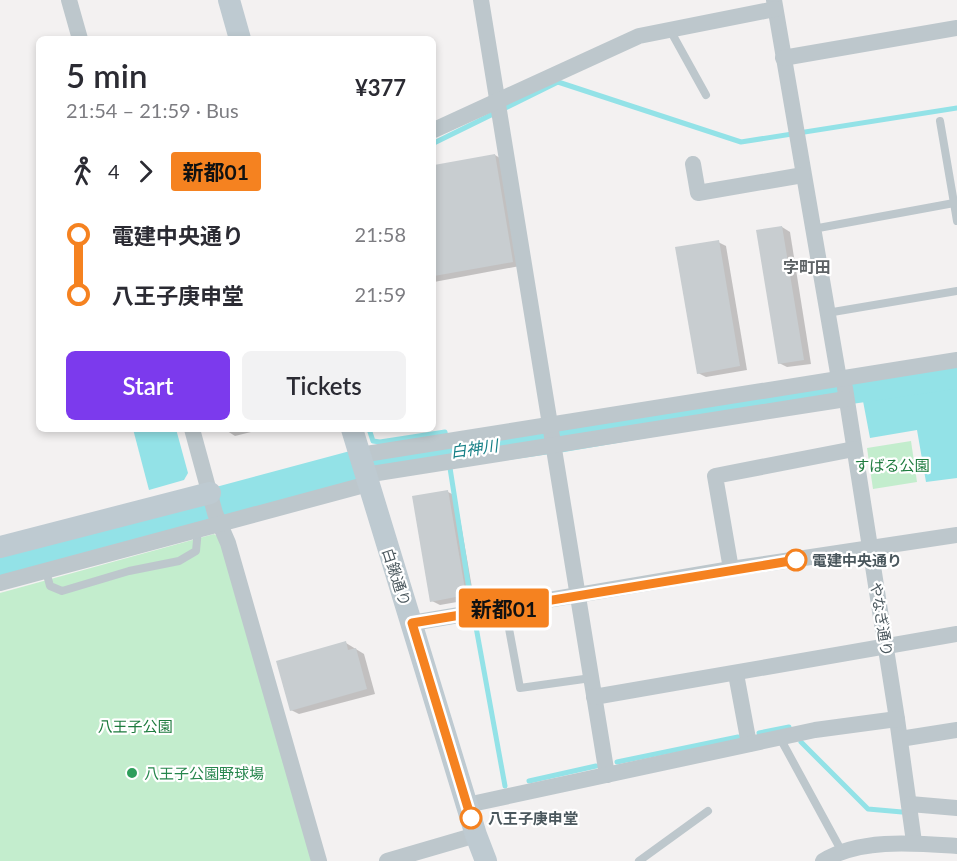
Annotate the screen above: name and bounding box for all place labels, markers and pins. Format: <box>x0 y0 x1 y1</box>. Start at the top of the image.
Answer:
marker: 電建中央通り <box>785 549 807 571</box>
place label: 電建中央通り <box>812 551 902 569</box>
place label: 八王子公園野球場 <box>144 764 264 782</box>
marker: 八王子公園野球場 <box>125 766 139 780</box>
marker: 八王子庚申堂 <box>460 807 482 829</box>
place label: 八王子庚申堂 <box>488 809 578 827</box>

